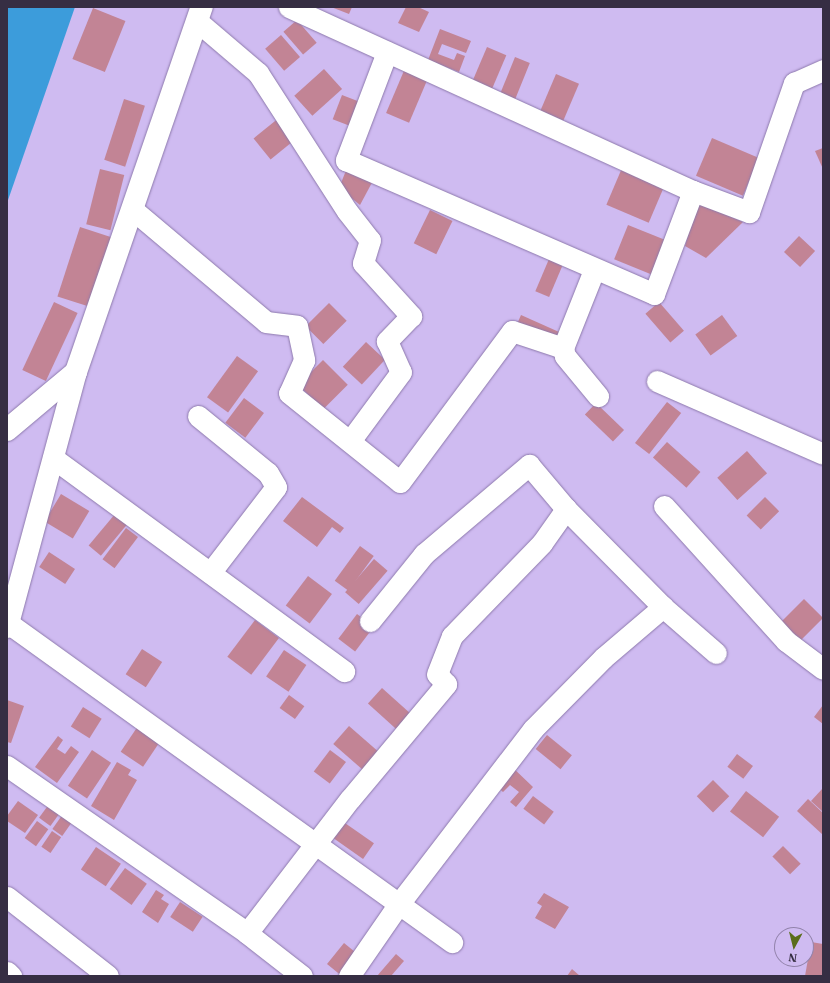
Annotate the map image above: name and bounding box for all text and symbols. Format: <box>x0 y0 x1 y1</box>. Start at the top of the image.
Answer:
north arrow <box>774 927 814 967</box>
text: N <box>787 950 798 965</box>

